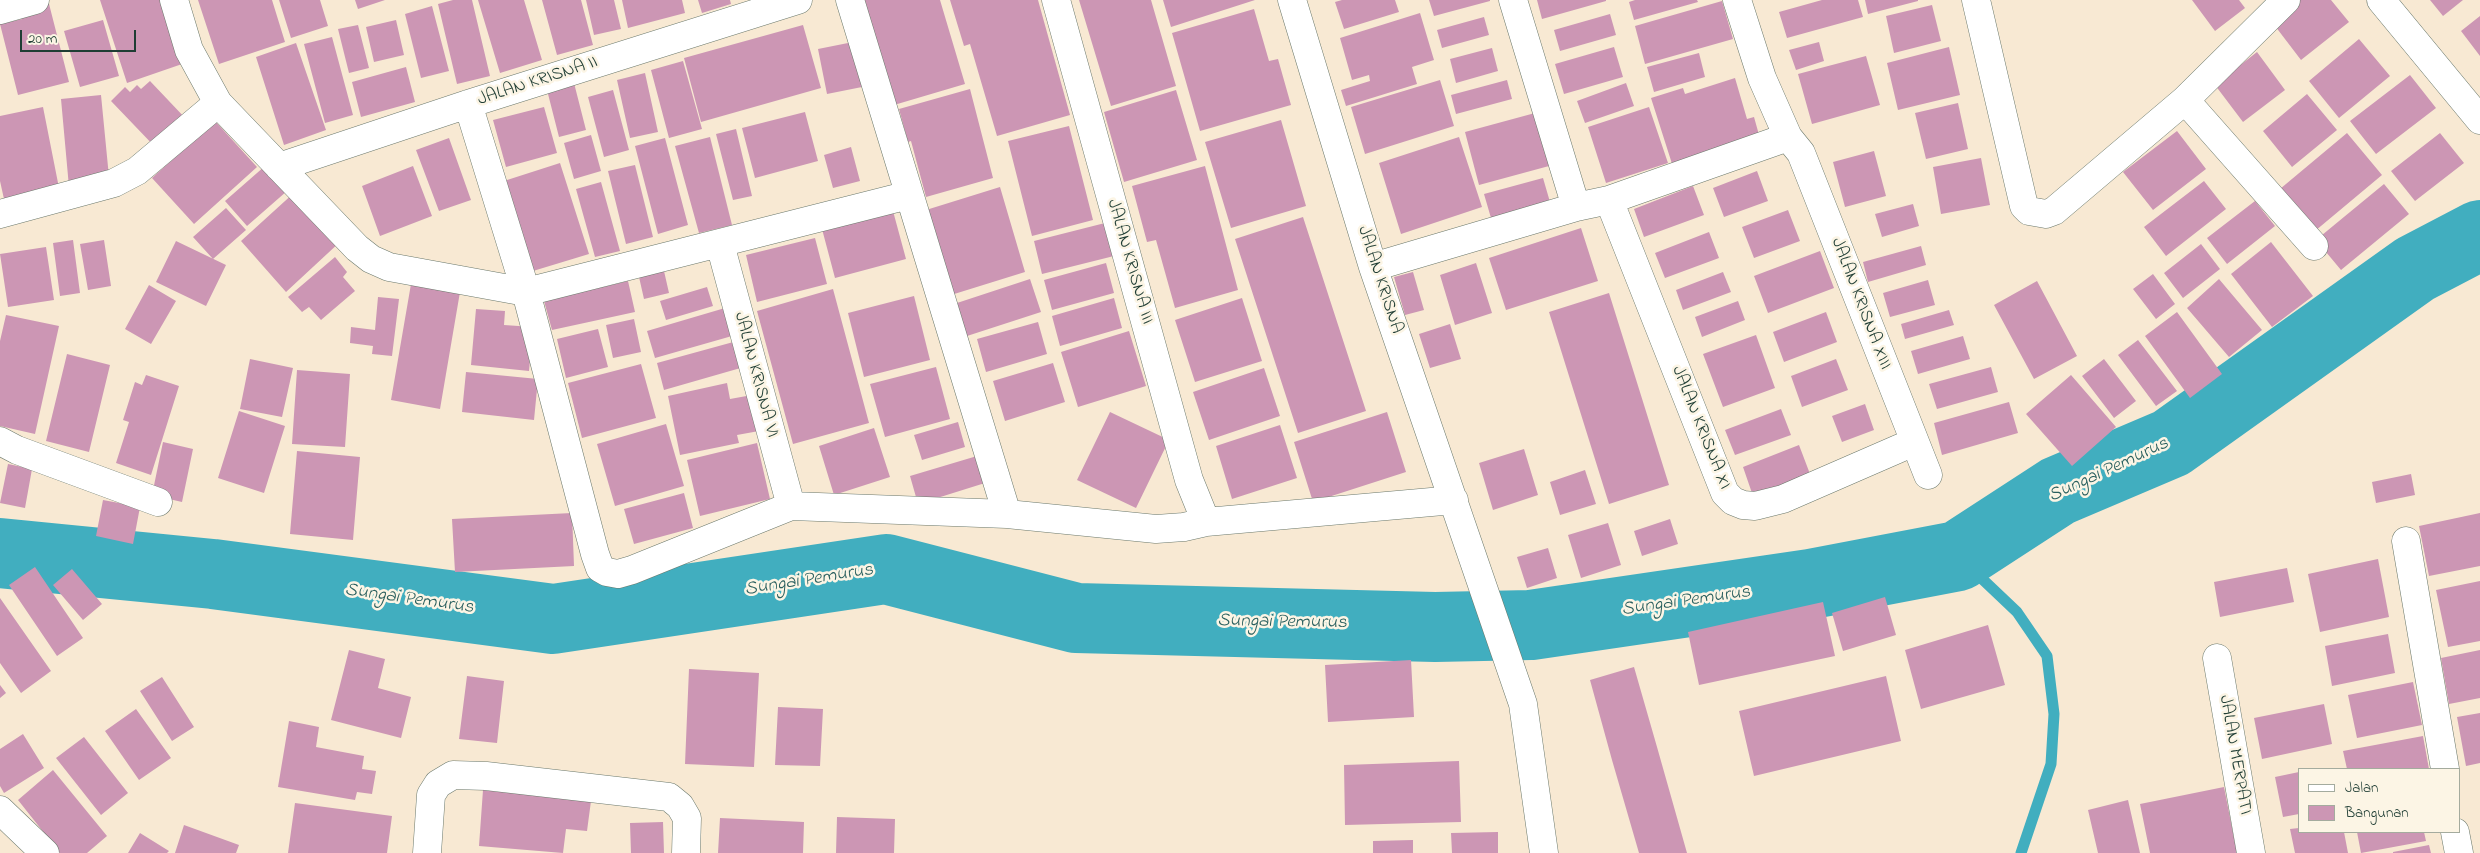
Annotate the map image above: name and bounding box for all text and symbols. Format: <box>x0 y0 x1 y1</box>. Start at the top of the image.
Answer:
scale bar <box>22 20 139 52</box>
text: 20 m <box>28 28 57 50</box>
street label: JALAN KRISNA II <box>475 52 601 112</box>
street label: JALAN KRISNA III <box>1101 197 1157 327</box>
street label: JALAN KRISNA <box>1351 223 1407 337</box>
street label: JALAN KRISNA XIII <box>1825 235 1895 373</box>
street label: JALAN KRISNA VI <box>728 310 782 440</box>
street label: JALAN KRISNA XI <box>1665 363 1735 493</box>
water label: Sungai Pemurus <box>2045 433 2173 509</box>
water label: Sungai Pemurus <box>743 560 875 602</box>
water label: Sungai Pemurus <box>343 580 475 620</box>
water label: Sungai Pemurus <box>1620 582 1752 622</box>
water label: Sungai Pemurus <box>1217 610 1347 636</box>
street label: JALAN MERPATI <box>2213 694 2255 816</box>
legend <box>2298 768 2460 833</box>
text: Jalan <box>2345 777 2378 799</box>
text: Bangunan <box>2345 802 2409 824</box>

